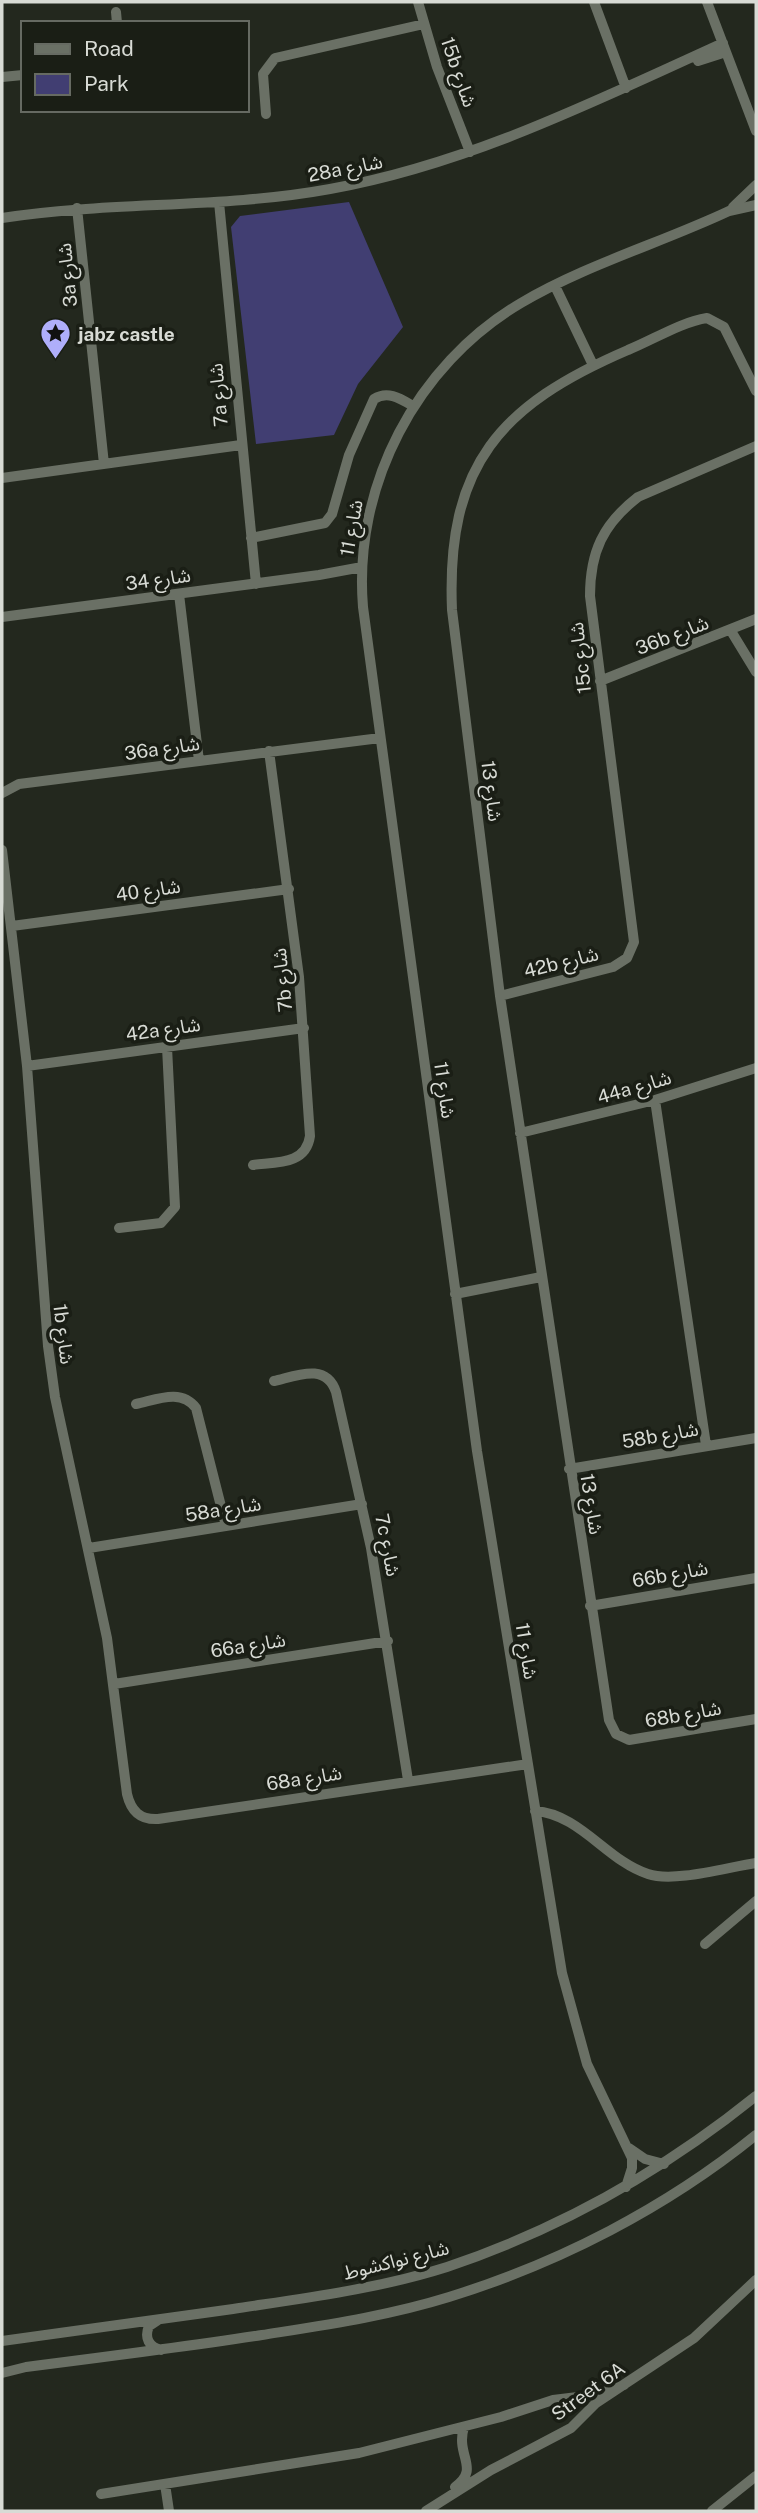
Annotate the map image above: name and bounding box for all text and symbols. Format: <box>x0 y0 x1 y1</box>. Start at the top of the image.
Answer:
legend <box>21 21 248 112</box>
street label: 15b شارع <box>434 34 481 111</box>
text: Road <box>84 36 134 61</box>
text: Park <box>84 71 129 96</box>
street label: 28a شارع <box>306 150 385 189</box>
street label: 3a شارع <box>53 242 84 308</box>
place icon: jabz castle <box>38 317 72 361</box>
place label: jabz castle <box>77 323 175 345</box>
street label: 7a شارع <box>204 362 235 428</box>
street label: شارع 11 <box>335 498 370 559</box>
street label: شارع 34 <box>124 564 192 597</box>
street label: 36b شارع <box>632 611 713 662</box>
street label: 15c شارع <box>565 621 598 695</box>
street label: 36a شارع <box>123 732 202 767</box>
street label: شارع 13 <box>474 759 507 823</box>
street label: شارع 40 <box>114 875 182 908</box>
street label: 42b شارع <box>521 942 601 985</box>
street label: 7b شارع <box>268 947 299 1013</box>
street label: 42a شارع <box>124 1013 202 1048</box>
street label: شارع 11 <box>427 1060 460 1120</box>
street label: 44a شارع <box>594 1066 674 1111</box>
street label: 1b شارع <box>46 1303 79 1366</box>
street label: 58b شارع <box>620 1417 701 1456</box>
street label: شارع 13 <box>573 1472 608 1536</box>
street label: 58a شارع <box>183 1492 263 1529</box>
street label: 7c شارع <box>368 1512 405 1579</box>
street label: 66b شارع <box>630 1557 710 1594</box>
street label: شارع 11 <box>509 1621 542 1681</box>
street label: 66a شارع <box>209 1628 288 1665</box>
street label: 68b شارع <box>643 1696 723 1734</box>
street label: 68a شارع <box>265 1761 344 1798</box>
street label: شارع نواكشوط <box>341 2236 452 2287</box>
street label: Street 6A <box>547 2357 629 2425</box>

